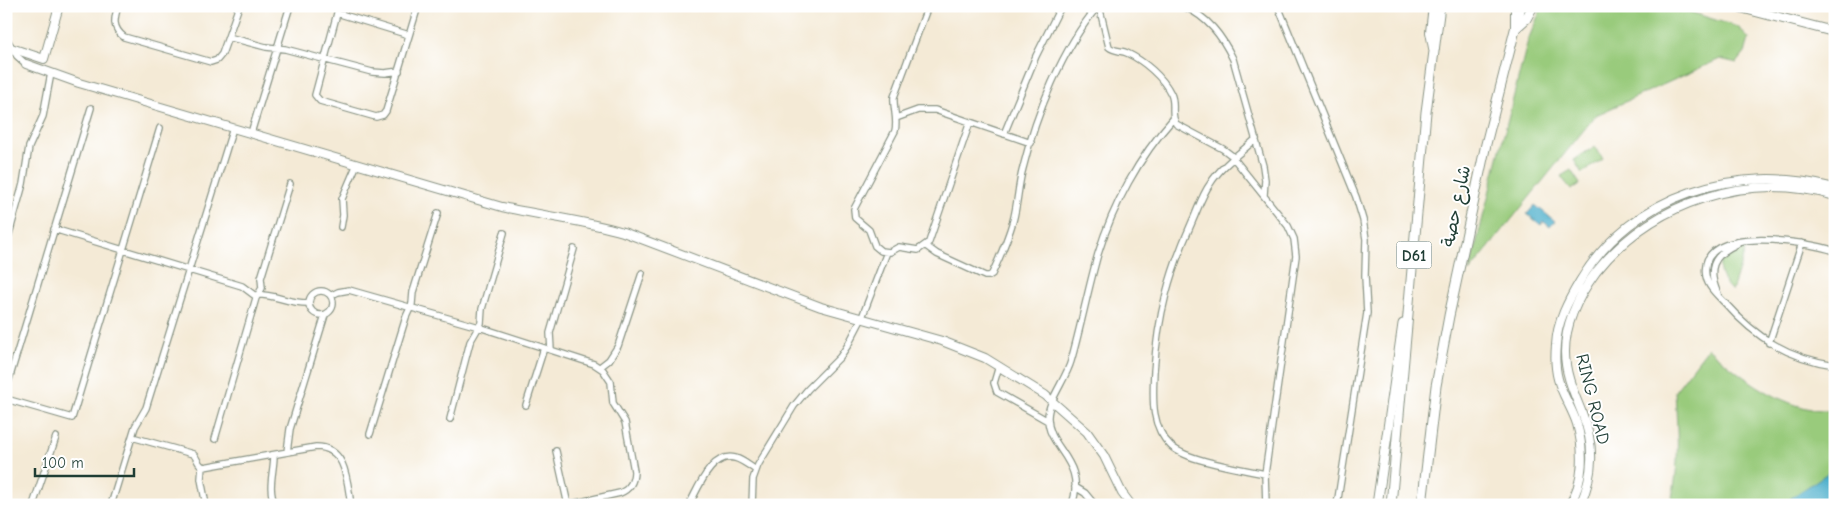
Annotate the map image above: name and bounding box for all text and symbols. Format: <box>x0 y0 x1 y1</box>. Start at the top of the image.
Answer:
street label: شارع حصة <box>1438 163 1476 249</box>
road number: D61 <box>1396 242 1432 268</box>
street label: RING ROAD <box>1571 352 1614 447</box>
scale bar <box>35 446 134 478</box>
text: 100 m <box>42 454 84 472</box>

